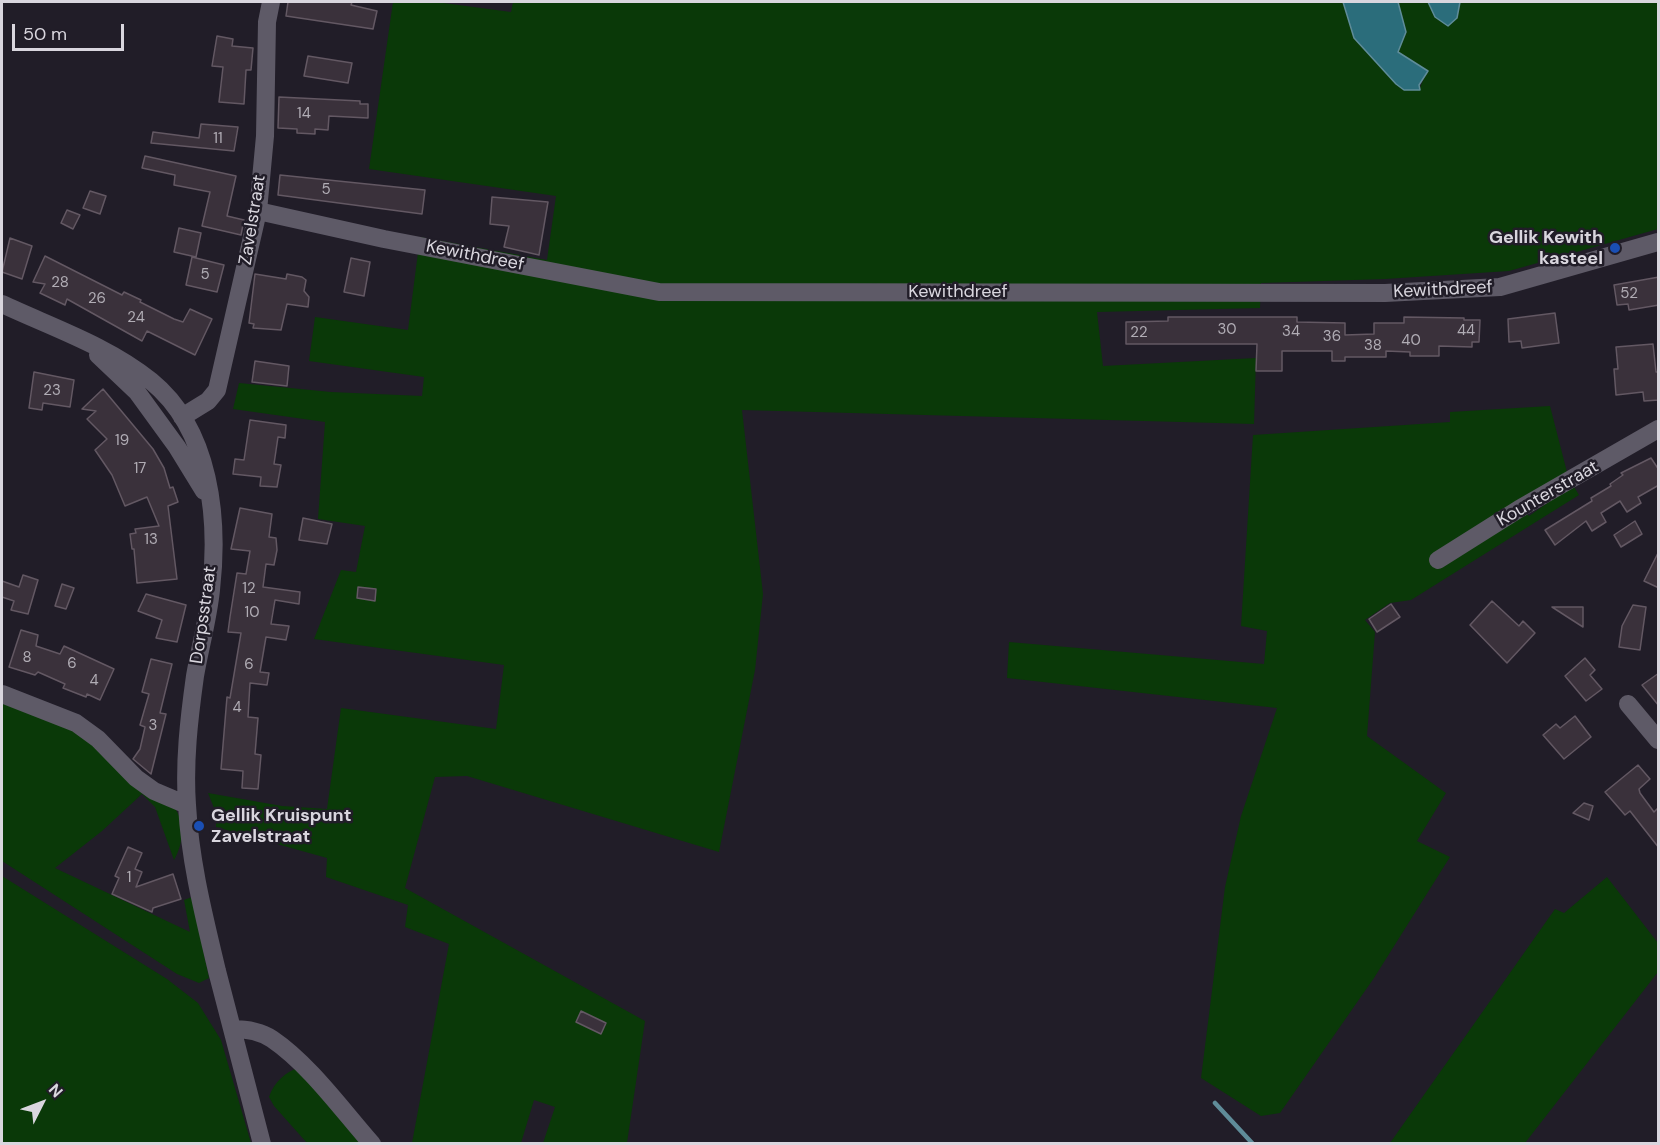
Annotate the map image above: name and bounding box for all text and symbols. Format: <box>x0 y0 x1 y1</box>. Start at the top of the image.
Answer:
scale bar <box>15 12 128 50</box>
text: 50 m <box>23 22 67 46</box>
house number: 14 <box>297 105 311 123</box>
house number: 11 <box>213 130 223 148</box>
street label: Zavelstraat <box>235 173 271 267</box>
house number: 5 <box>321 181 331 199</box>
place label: Gellik Kewith kasteel <box>1489 227 1603 270</box>
street label: Kewithdreef <box>424 236 526 276</box>
marker: Gellik Kewith kasteel <box>1608 241 1622 255</box>
house number: 5 <box>200 266 210 284</box>
house number: 28 <box>51 274 69 292</box>
street label: Kewithdreef <box>1393 277 1493 303</box>
street label: Kewithdreef <box>908 281 1008 303</box>
house number: 52 <box>1620 285 1638 303</box>
house number: 26 <box>88 290 106 308</box>
house number: 24 <box>127 309 145 327</box>
house number: 30 <box>1217 321 1237 339</box>
house number: 44 <box>1457 322 1475 340</box>
house number: 34 <box>1282 323 1300 341</box>
house number: 22 <box>1130 324 1148 342</box>
house number: 36 <box>1323 328 1341 346</box>
house number: 40 <box>1401 332 1421 350</box>
house number: 38 <box>1364 337 1382 355</box>
house number: 23 <box>43 382 61 400</box>
house number: 19 <box>115 432 129 450</box>
street label: Kounterstraat <box>1493 456 1603 532</box>
house number: 17 <box>134 460 146 478</box>
house number: 13 <box>144 531 158 549</box>
street label: Dorpsstraat <box>186 565 222 665</box>
house number: 12 <box>242 580 256 598</box>
house number: 10 <box>245 604 259 622</box>
house number: 8 <box>22 649 32 667</box>
house number: 6 <box>67 655 77 673</box>
house number: 6 <box>244 656 254 674</box>
house number: 4 <box>89 672 99 690</box>
house number: 4 <box>232 699 242 717</box>
house number: 3 <box>149 717 157 735</box>
place label: Gellik Kruispunt Zavelstraat <box>211 805 352 848</box>
marker: Gellik Kruispunt Zavelstraat <box>192 819 206 833</box>
house number: 1 <box>127 869 131 887</box>
north arrow <box>12 1073 72 1133</box>
text: N <box>44 1079 67 1102</box>

